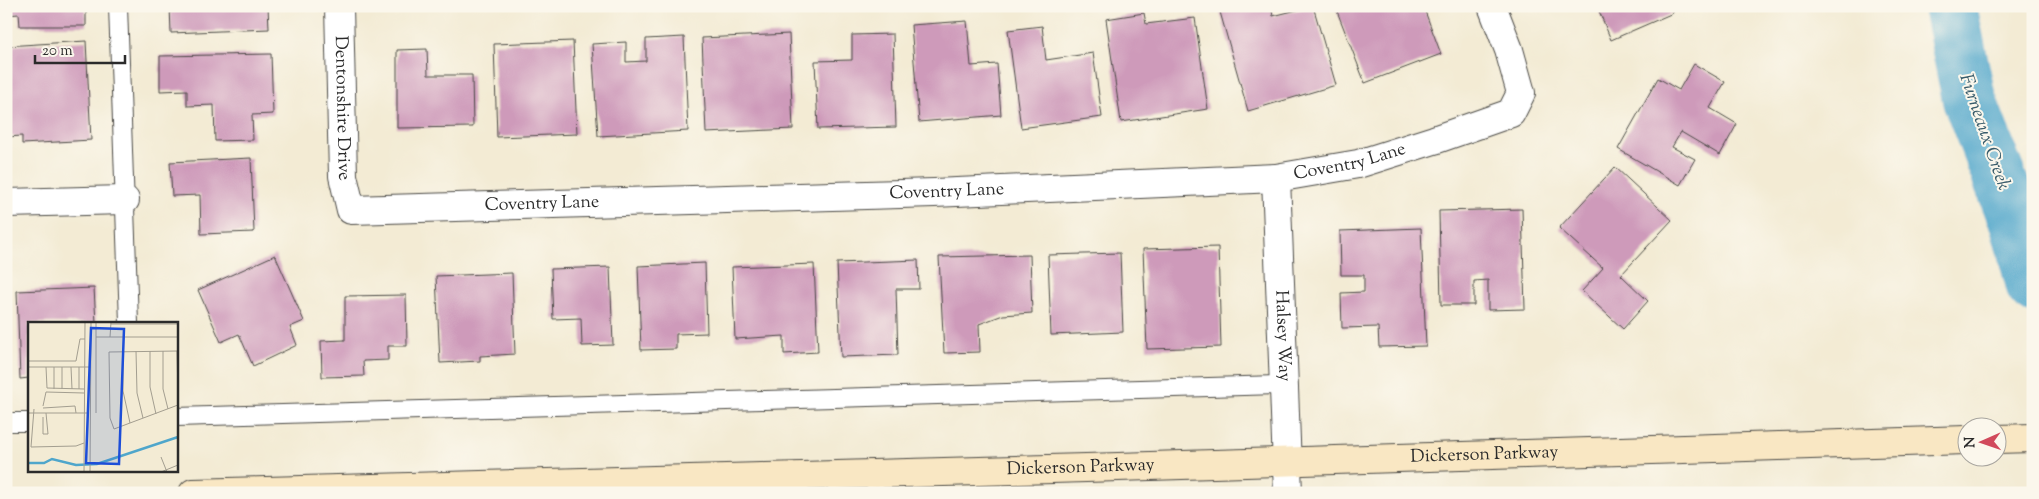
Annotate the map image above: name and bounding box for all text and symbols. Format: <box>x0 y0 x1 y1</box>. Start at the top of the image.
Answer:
scale bar <box>35 32 125 64</box>
street label: Dentonshire Drive <box>327 35 357 183</box>
text: 20 m <box>42 41 73 62</box>
water label: Furneaux Creek <box>1951 70 2017 194</box>
street label: Coventry Lane <box>1292 137 1409 188</box>
street label: Coventry Lane <box>889 177 1005 207</box>
street label: Coventry Lane <box>484 190 600 219</box>
street label: Halsey Way <box>1267 290 1297 382</box>
inset map <box>28 322 178 472</box>
north arrow <box>1956 416 2006 466</box>
text: N <box>1961 436 1981 448</box>
street label: Dickerson Parkway <box>1410 440 1559 471</box>
street label: Dickerson Parkway <box>1006 453 1155 483</box>

